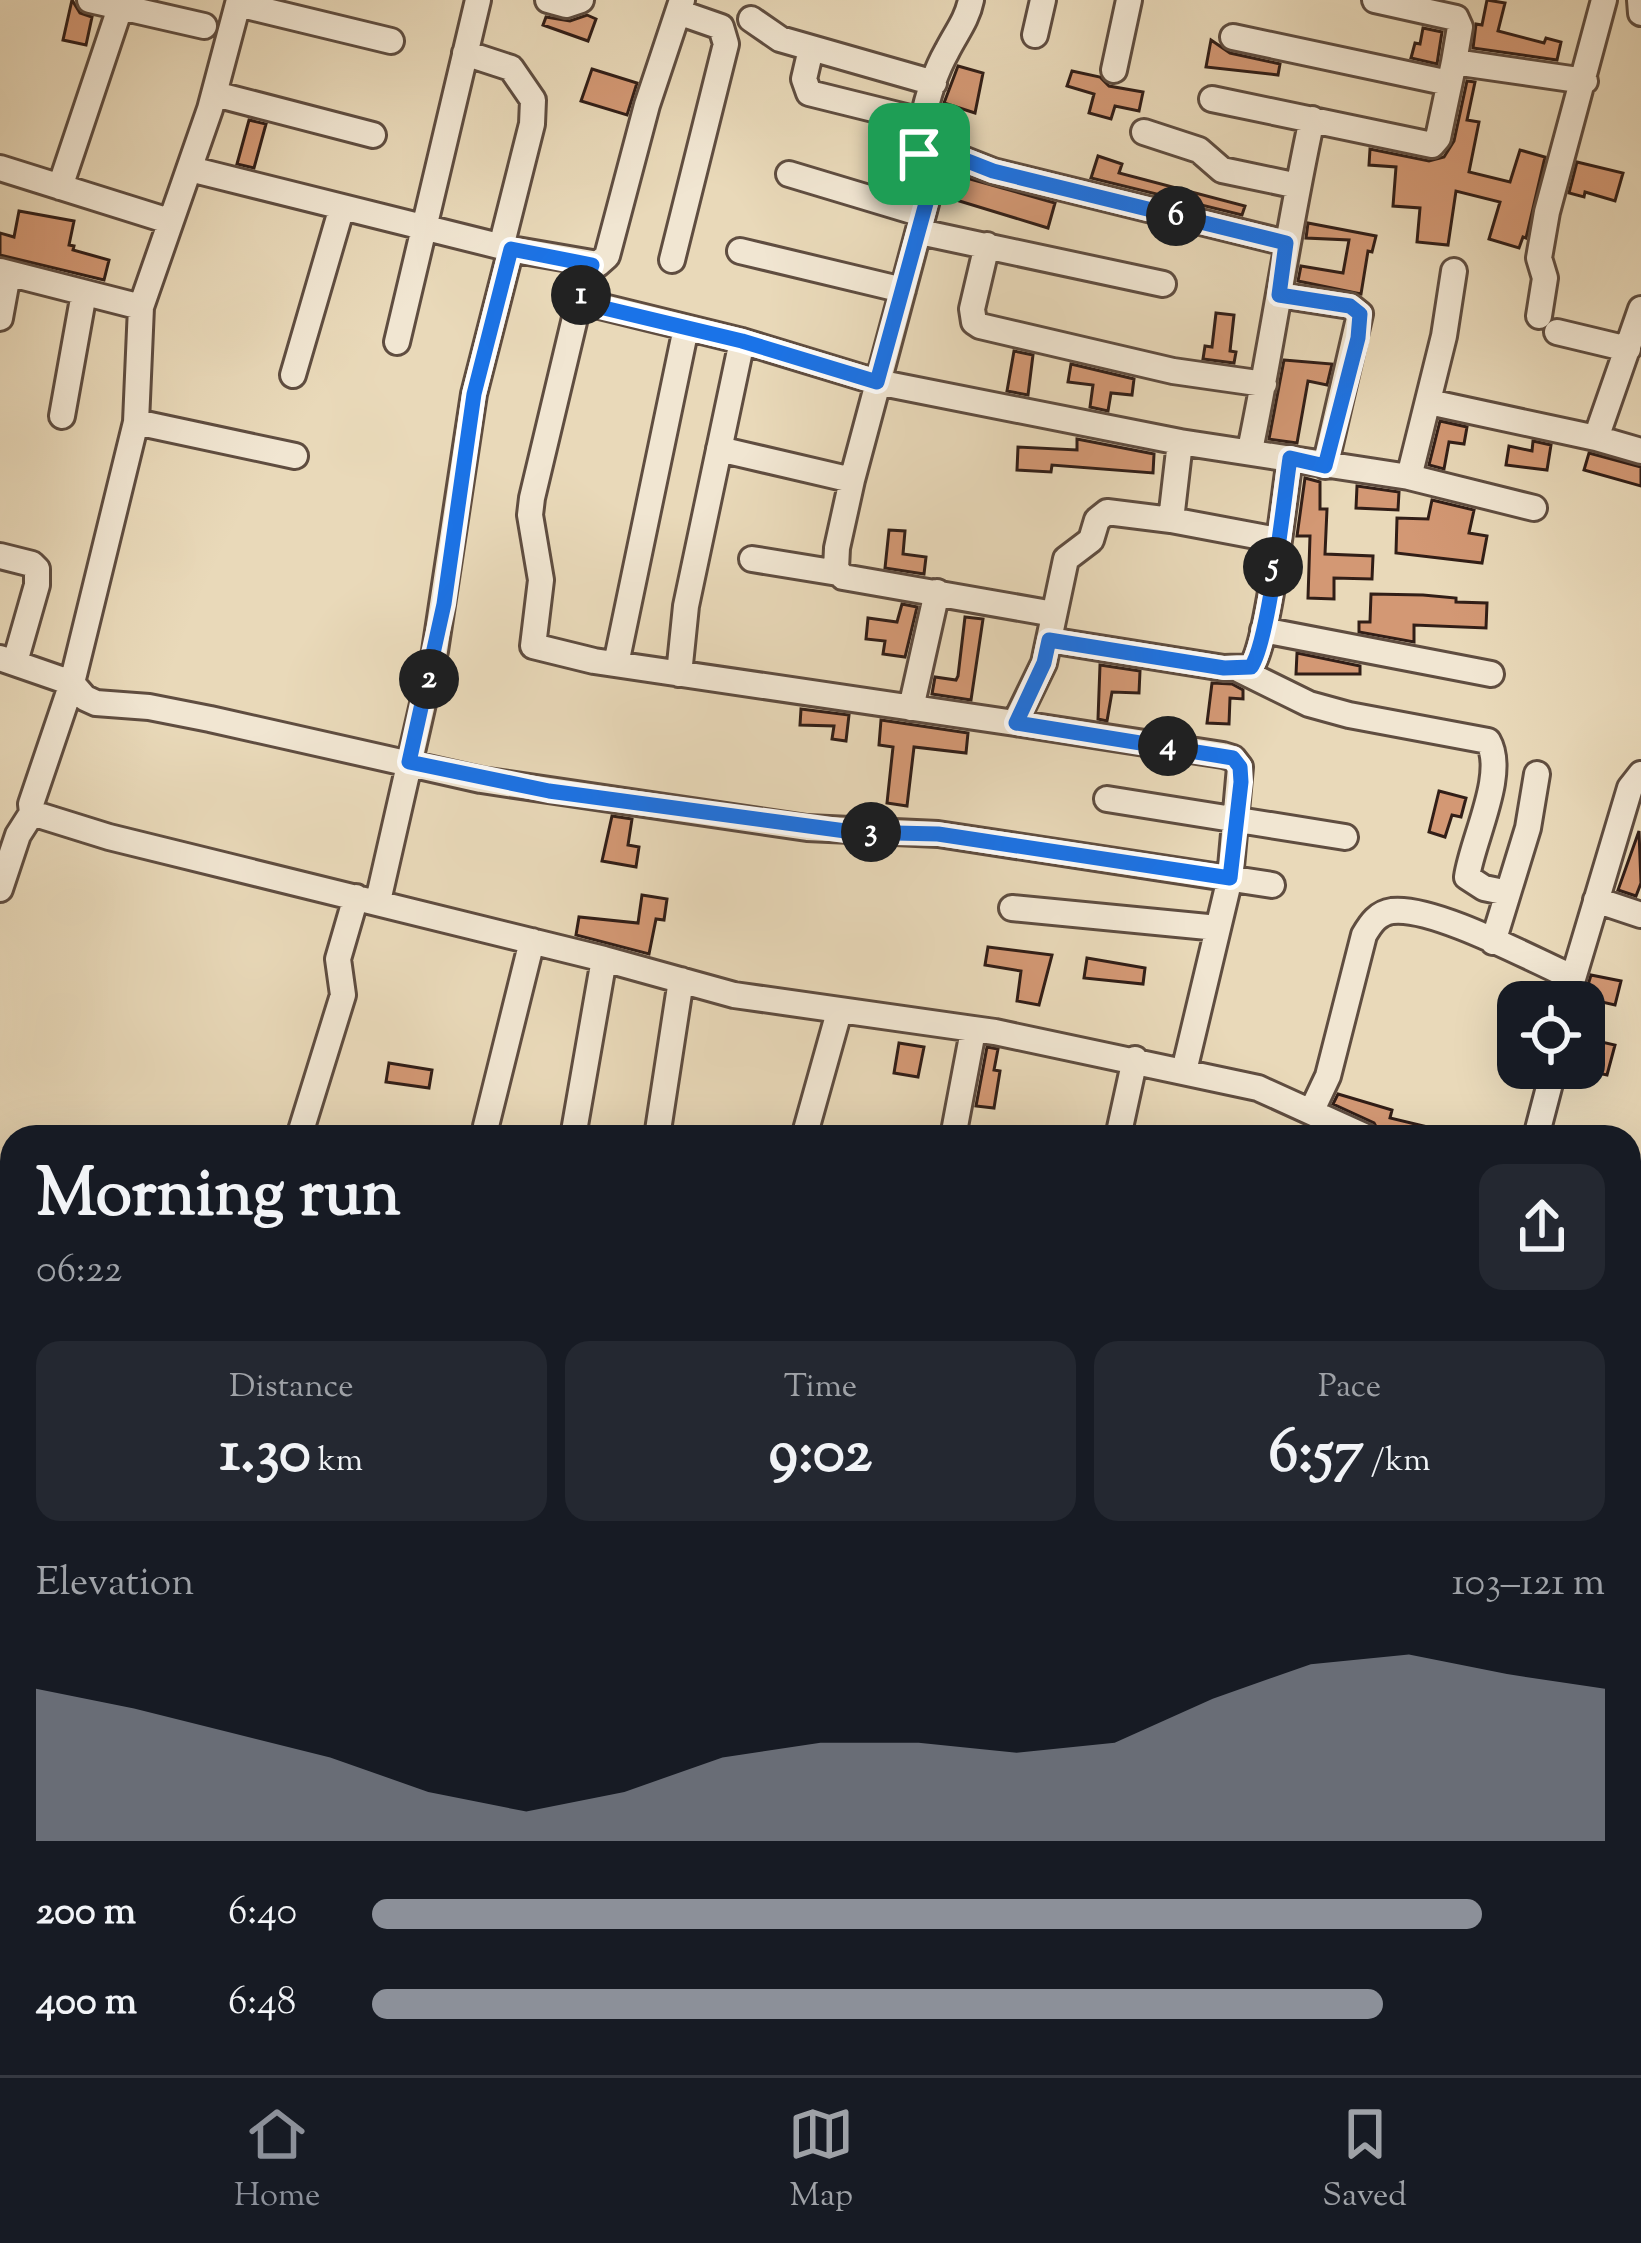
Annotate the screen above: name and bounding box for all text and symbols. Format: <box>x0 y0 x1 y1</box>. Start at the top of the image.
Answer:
pin <box>868 103 970 205</box>
icon: arrive <box>886 121 952 187</box>
pin: 6 <box>1146 186 1206 246</box>
text: 6 <box>1168 192 1184 240</box>
pin: 1 <box>551 265 611 325</box>
text: 1 <box>575 271 587 319</box>
pin: 5 <box>1243 537 1303 597</box>
text: 5 <box>1267 543 1279 591</box>
pin: 2 <box>399 649 459 709</box>
text: 2 <box>421 655 437 703</box>
pin: 4 <box>1138 716 1198 776</box>
text: 4 <box>1160 722 1176 770</box>
pin: 3 <box>841 802 901 862</box>
text: 3 <box>864 808 878 856</box>
map controls <box>1497 981 1605 1089</box>
button: locate <box>1497 981 1605 1089</box>
text: Morning run <box>36 1151 401 1246</box>
button: share <box>1479 1164 1605 1290</box>
text: 06:22 <box>36 1244 122 1300</box>
text: Distance <box>229 1364 354 1412</box>
text: Time <box>784 1364 857 1412</box>
text: Pace <box>1318 1364 1381 1412</box>
text: 1.30 <box>220 1412 311 1499</box>
text: 9:02 <box>769 1412 872 1499</box>
text: 6:57 <box>1268 1412 1364 1499</box>
text: km <box>311 1438 363 1486</box>
text: /km <box>1364 1438 1431 1486</box>
text: Elevation <box>36 1557 194 1613</box>
text: 103–121 m <box>1452 1557 1605 1613</box>
text: 200 m <box>36 1886 136 1942</box>
text: 6:40 <box>228 1886 297 1942</box>
text: 400 m <box>36 1976 137 2032</box>
text: 6:48 <box>228 1976 296 2032</box>
tab: Home <box>234 2101 320 2221</box>
tab: Map <box>788 2101 854 2221</box>
tab: Saved <box>1322 2101 1407 2221</box>

